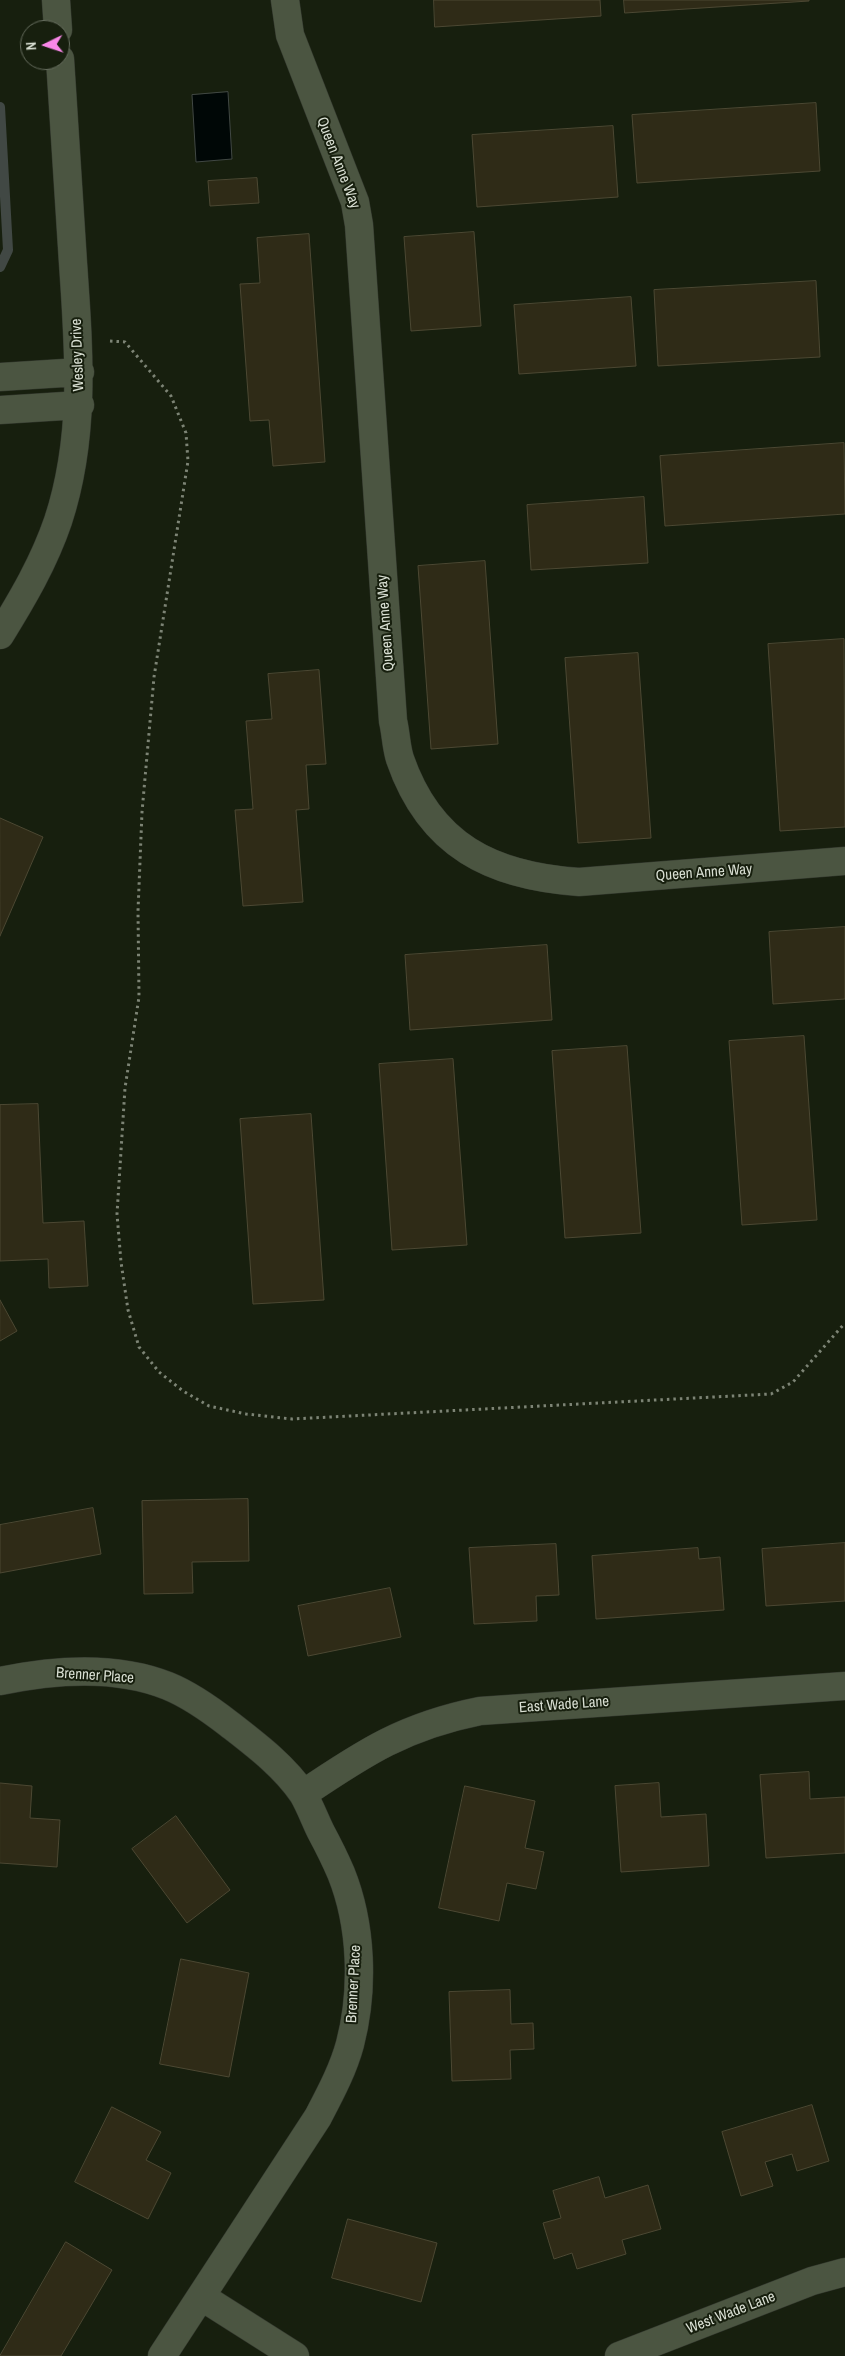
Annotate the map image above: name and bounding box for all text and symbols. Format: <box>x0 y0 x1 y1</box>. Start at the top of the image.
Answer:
north arrow <box>20 20 70 70</box>
text: N <box>22 41 40 51</box>
street label: Queen Anne Way <box>312 115 364 211</box>
street label: Wesley Drive <box>68 318 88 392</box>
street label: Queen Anne Way <box>374 574 398 672</box>
street label: Queen Anne Way <box>655 861 753 885</box>
street label: Brenner Place <box>55 1664 135 1688</box>
street label: East Wade Lane <box>518 1693 610 1717</box>
street label: Brenner Place <box>343 1945 365 2023</box>
street label: West Wade Lane <box>684 2288 778 2338</box>

